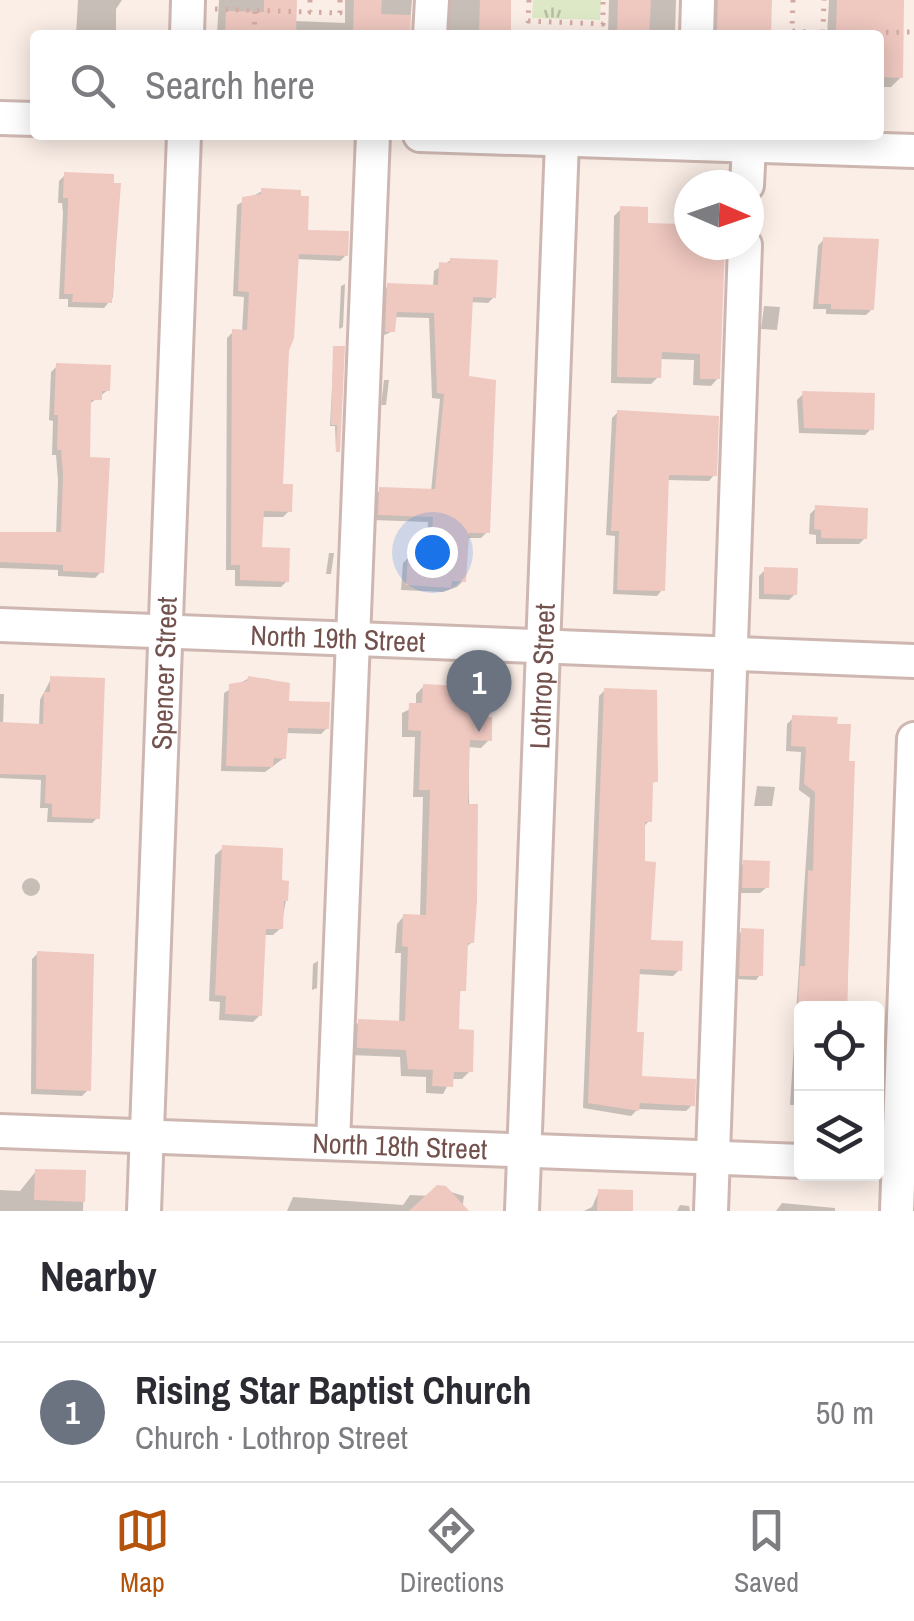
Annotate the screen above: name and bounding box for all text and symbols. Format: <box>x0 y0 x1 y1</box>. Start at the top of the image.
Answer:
search box <box>30 30 884 140</box>
icon: search <box>65 58 120 113</box>
text: Search here <box>145 60 315 111</box>
north arrow <box>674 170 764 260</box>
your location <box>407 527 458 578</box>
street label: Spencer Street <box>142 596 186 751</box>
street label: Lothrop Street <box>520 603 564 750</box>
street label: North 19th Street <box>250 616 426 661</box>
pin: 1 <box>446 650 512 732</box>
map controls <box>794 1001 884 1181</box>
button: locate <box>794 1001 884 1091</box>
button: layers <box>794 1091 884 1181</box>
street label: North 18th Street <box>312 1124 488 1168</box>
text: Nearby <box>40 1248 157 1304</box>
text: Rising Star Baptist Church <box>135 1365 532 1416</box>
text: 1 <box>65 1391 80 1434</box>
text: 50 m <box>816 1391 874 1434</box>
text: Church · Lothrop Street <box>135 1416 408 1459</box>
tab: Map <box>115 1503 170 1601</box>
tab: Directions <box>400 1503 504 1601</box>
tab: Saved <box>734 1503 799 1601</box>

